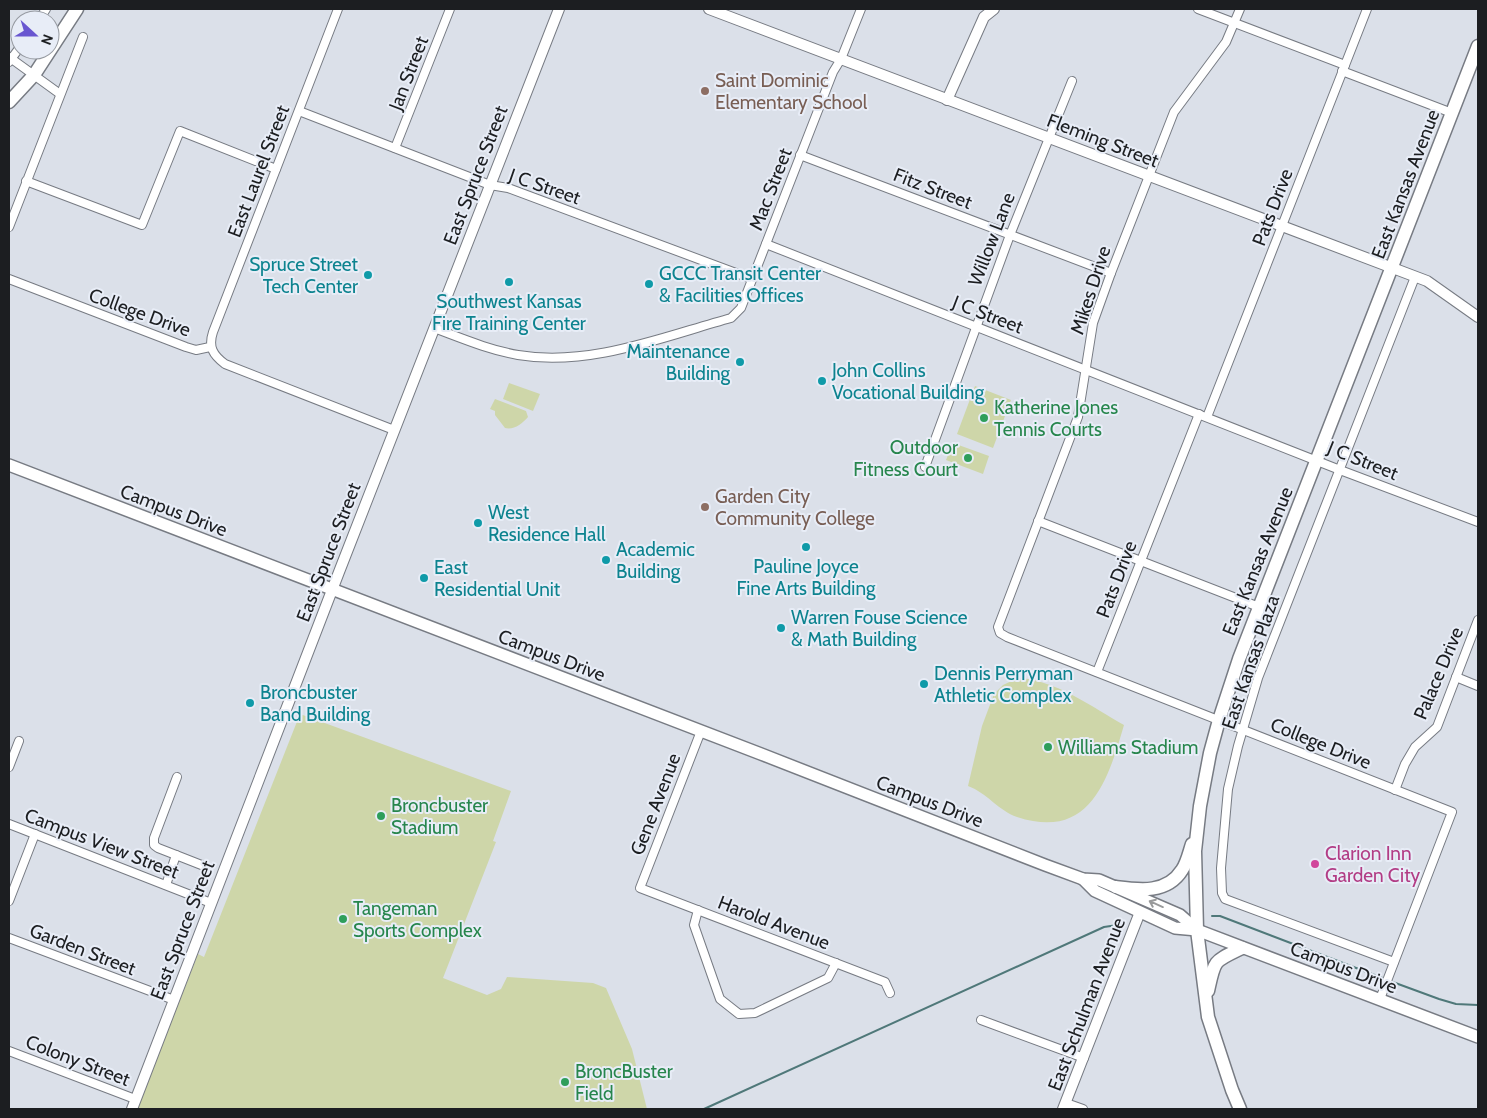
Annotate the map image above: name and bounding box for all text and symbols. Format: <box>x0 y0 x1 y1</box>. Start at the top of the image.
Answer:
north arrow <box>10 10 60 60</box>
text: N <box>37 32 57 48</box>
street label: Jan Street <box>383 32 433 114</box>
place label: Saint Dominic Elementary School <box>715 69 868 114</box>
marker: Saint Dominic Elementary School <box>699 85 711 97</box>
street label: East Laurel Street <box>223 101 294 241</box>
street label: East Spruce Street <box>438 102 513 248</box>
street label: East Kansas Avenue <box>1366 106 1445 262</box>
street label: Fleming Street <box>1044 109 1163 173</box>
street label: Mac Street <box>744 144 797 234</box>
street label: J C Street <box>505 163 584 210</box>
street label: Fitz Street <box>890 163 976 214</box>
street label: Pats Drive <box>1247 165 1298 249</box>
street label: Willow Lane <box>963 189 1020 289</box>
street label: Mikes Drive <box>1065 243 1116 337</box>
place label: Spruce Street Tech Center <box>249 253 359 298</box>
place label: GCCC Transit Center & Facilities Offices <box>659 262 821 307</box>
marker: Spruce Street Tech Center <box>362 269 374 281</box>
marker: Southwest Kansas Fire Training Center <box>503 276 515 288</box>
marker: GCCC Transit Center & Facilities Offices <box>643 278 655 290</box>
street label: College Drive <box>86 283 194 342</box>
place label: Southwest Kansas Fire Training Center <box>432 290 586 335</box>
street label: J C Street <box>948 290 1027 339</box>
place label: Maintenance Building <box>626 340 731 385</box>
marker: Maintenance Building <box>734 356 746 368</box>
place label: John Collins Vocational Building <box>831 359 985 404</box>
marker: John Collins Vocational Building <box>816 375 828 387</box>
place label: Katherine Jones Tennis Courts <box>994 396 1118 441</box>
marker: Katherine Jones Tennis Courts <box>978 412 990 424</box>
place label: Outdoor Fitness Court <box>853 436 959 481</box>
street label: J C Street <box>1323 436 1402 485</box>
marker: Outdoor Fitness Court <box>962 452 974 464</box>
street label: East Spruce Street <box>291 479 366 625</box>
street label: Campus Drive <box>117 480 231 542</box>
street label: East Kansas Avenue <box>1217 483 1298 639</box>
place label: Garden City Community College <box>715 485 875 530</box>
place label: West Residence Hall <box>488 501 606 546</box>
marker: Garden City Community College <box>699 501 711 513</box>
marker: West Residence Hall <box>472 517 484 529</box>
street label: Pats Drive <box>1091 537 1142 621</box>
place label: Academic Building <box>616 538 695 583</box>
marker: Pauline Joyce Fine Arts Building <box>800 541 812 553</box>
marker: Academic Building <box>600 554 612 566</box>
place label: Pauline Joyce Fine Arts Building <box>737 555 876 600</box>
place label: East Residential Unit <box>434 556 561 601</box>
marker: East Residential Unit <box>418 572 430 584</box>
street label: East Kansas Plaza <box>1217 592 1284 732</box>
place label: Warren Fouse Science & Math Building <box>791 606 968 651</box>
marker: Warren Fouse Science & Math Building <box>775 622 787 634</box>
street label: Palace Drive <box>1409 623 1468 723</box>
street label: Campus Drive <box>495 625 609 687</box>
place label: Dennis Perryman Athletic Complex <box>934 662 1073 707</box>
marker: Dennis Perryman Athletic Complex <box>918 678 930 690</box>
place label: Broncbuster Band Building <box>260 681 371 726</box>
marker: Broncbuster Band Building <box>244 697 256 709</box>
street label: College Drive <box>1267 713 1375 774</box>
place label: Williams Stadium <box>1058 736 1198 759</box>
marker: Williams Stadium <box>1042 741 1054 753</box>
street label: Gene Avenue <box>626 750 686 858</box>
street label: Campus Drive <box>873 771 987 833</box>
place label: Broncbuster Stadium <box>391 794 488 839</box>
street label: Campus View Street <box>22 803 183 884</box>
marker: Broncbuster Stadium <box>375 810 387 822</box>
place label: Clarion Inn Garden City <box>1325 842 1421 887</box>
street label: East Spruce Street <box>145 857 220 1003</box>
marker: Clarion Inn Garden City <box>1309 858 1321 870</box>
street label: Harold Avenue <box>715 891 833 954</box>
place label: Tangeman Sports Complex <box>353 897 482 942</box>
one-way arrow <box>1149 899 1164 909</box>
marker: Tangeman Sports Complex <box>337 913 349 925</box>
street label: East Schulman Avenue <box>1043 914 1130 1094</box>
street label: Garden Street <box>27 919 140 980</box>
street label: Campus Drive <box>1287 937 1401 999</box>
street label: Colony Street <box>22 1030 134 1091</box>
place label: BroncBuster Field <box>575 1060 673 1105</box>
marker: BroncBuster Field <box>559 1076 571 1088</box>

